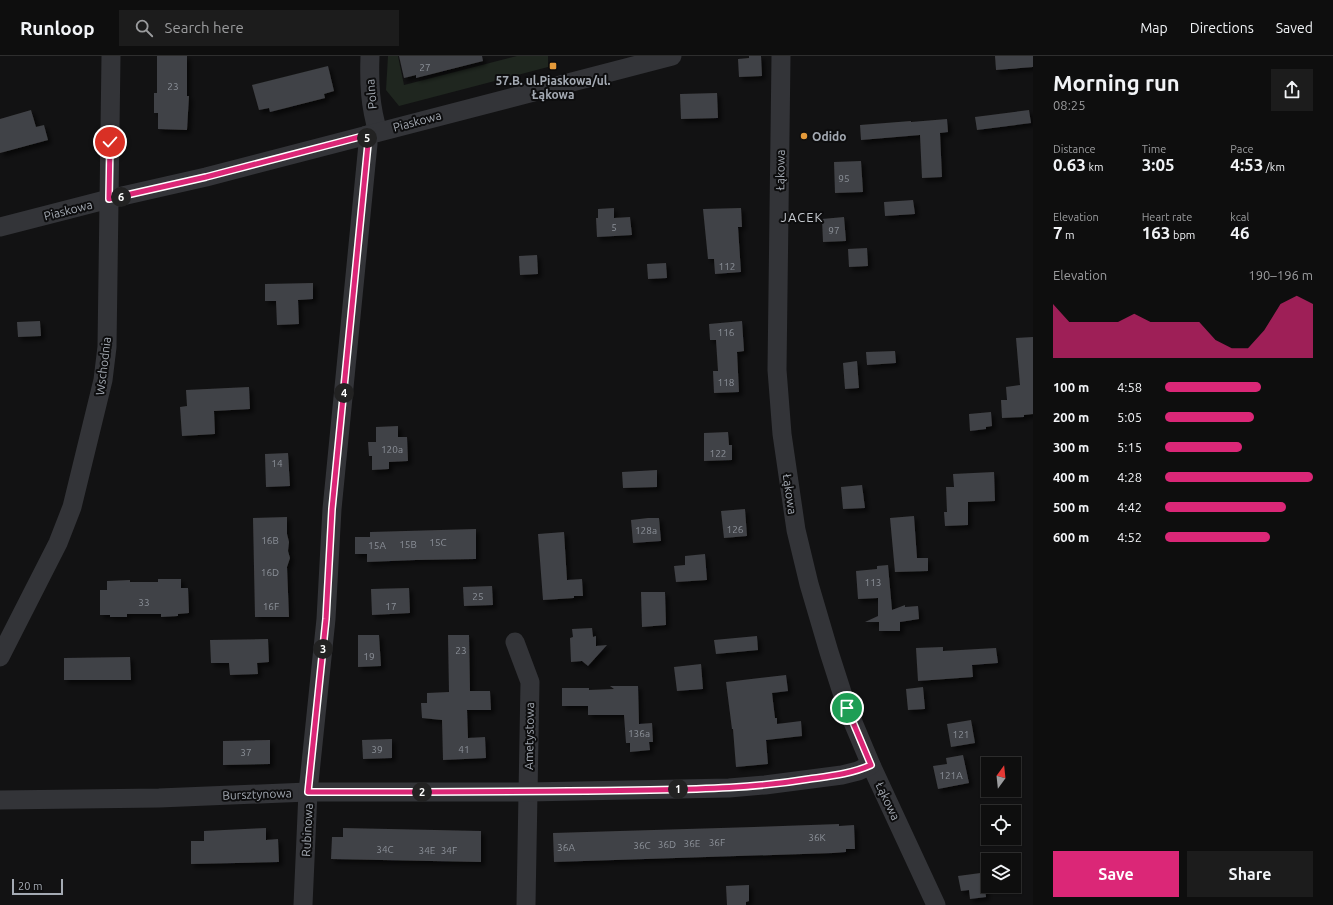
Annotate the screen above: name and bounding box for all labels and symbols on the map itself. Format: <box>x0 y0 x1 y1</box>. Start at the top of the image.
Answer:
marker: 57.B. ul.Piaskowa/ul. Łąkowa <box>548 61 558 71</box>
house number: 27 <box>419 62 431 73</box>
place label: 57.B. ul.Piaskowa/ul. Łąkowa <box>495 74 611 102</box>
street label: Polna <box>363 78 379 110</box>
house number: 23 <box>167 81 179 92</box>
street label: Piaskowa <box>391 108 443 134</box>
pin <box>93 125 127 159</box>
pin: 5 <box>357 128 377 148</box>
place label: Odido <box>812 130 846 143</box>
marker: Odido <box>799 131 809 141</box>
street label: Łąkowa <box>773 149 787 191</box>
house number: 95 <box>838 173 850 184</box>
pin: 6 <box>111 187 131 207</box>
street label: Piaskowa <box>42 198 94 222</box>
district label: JACEK <box>781 210 823 224</box>
house number: 5 <box>611 222 617 233</box>
house number: 97 <box>828 225 840 236</box>
house number: 112 <box>719 261 735 272</box>
house number: 116 <box>718 327 735 338</box>
street label: Wschodnia <box>93 336 113 396</box>
house number: 118 <box>718 377 735 388</box>
pin: 4 <box>334 383 354 403</box>
house number: 120a <box>381 444 403 455</box>
house number: 122 <box>710 448 726 459</box>
house number: 14 <box>271 458 283 469</box>
street label: Łąkowa <box>781 473 799 515</box>
house number: 126 <box>727 524 744 535</box>
house number: 128a <box>635 525 657 536</box>
house number: 16B <box>261 535 279 546</box>
house number: 15C <box>429 537 447 548</box>
house number: 15B <box>399 539 417 550</box>
house number: 15A <box>368 540 386 551</box>
house number: 16D <box>261 567 279 578</box>
house number: 113 <box>865 577 881 588</box>
house number: 25 <box>472 591 484 602</box>
house number: 33 <box>138 597 150 608</box>
house number: 16F <box>263 601 279 612</box>
house number: 17 <box>385 601 397 612</box>
pin: 3 <box>313 639 333 659</box>
house number: 23 <box>455 645 467 656</box>
house number: 19 <box>363 651 375 662</box>
pin <box>830 691 864 725</box>
street label: Ametystowa <box>522 702 536 770</box>
house number: 136a <box>628 728 650 739</box>
house number: 121 <box>953 729 969 740</box>
house number: 39 <box>371 744 383 755</box>
house number: 41 <box>458 744 470 755</box>
house number: 37 <box>240 747 252 758</box>
north arrow <box>981 757 1021 797</box>
house number: 121A <box>939 770 963 781</box>
pin: 1 <box>668 779 688 799</box>
street label: Łąkowa <box>873 780 903 822</box>
pin: 2 <box>412 782 432 802</box>
street label: Bursztynowa <box>222 786 292 802</box>
street label: Rubinowa <box>299 803 315 857</box>
house number: 36K <box>808 832 826 843</box>
house number: 36F <box>709 837 725 848</box>
house number: 36E <box>684 838 701 849</box>
house number: 36D <box>658 839 676 850</box>
house number: 36C <box>633 840 651 851</box>
house number: 36A <box>557 842 575 853</box>
house number: 34C <box>376 844 394 855</box>
house number: 34E <box>419 845 436 856</box>
house number: 34F <box>441 845 457 856</box>
scale bar <box>12 877 63 896</box>

